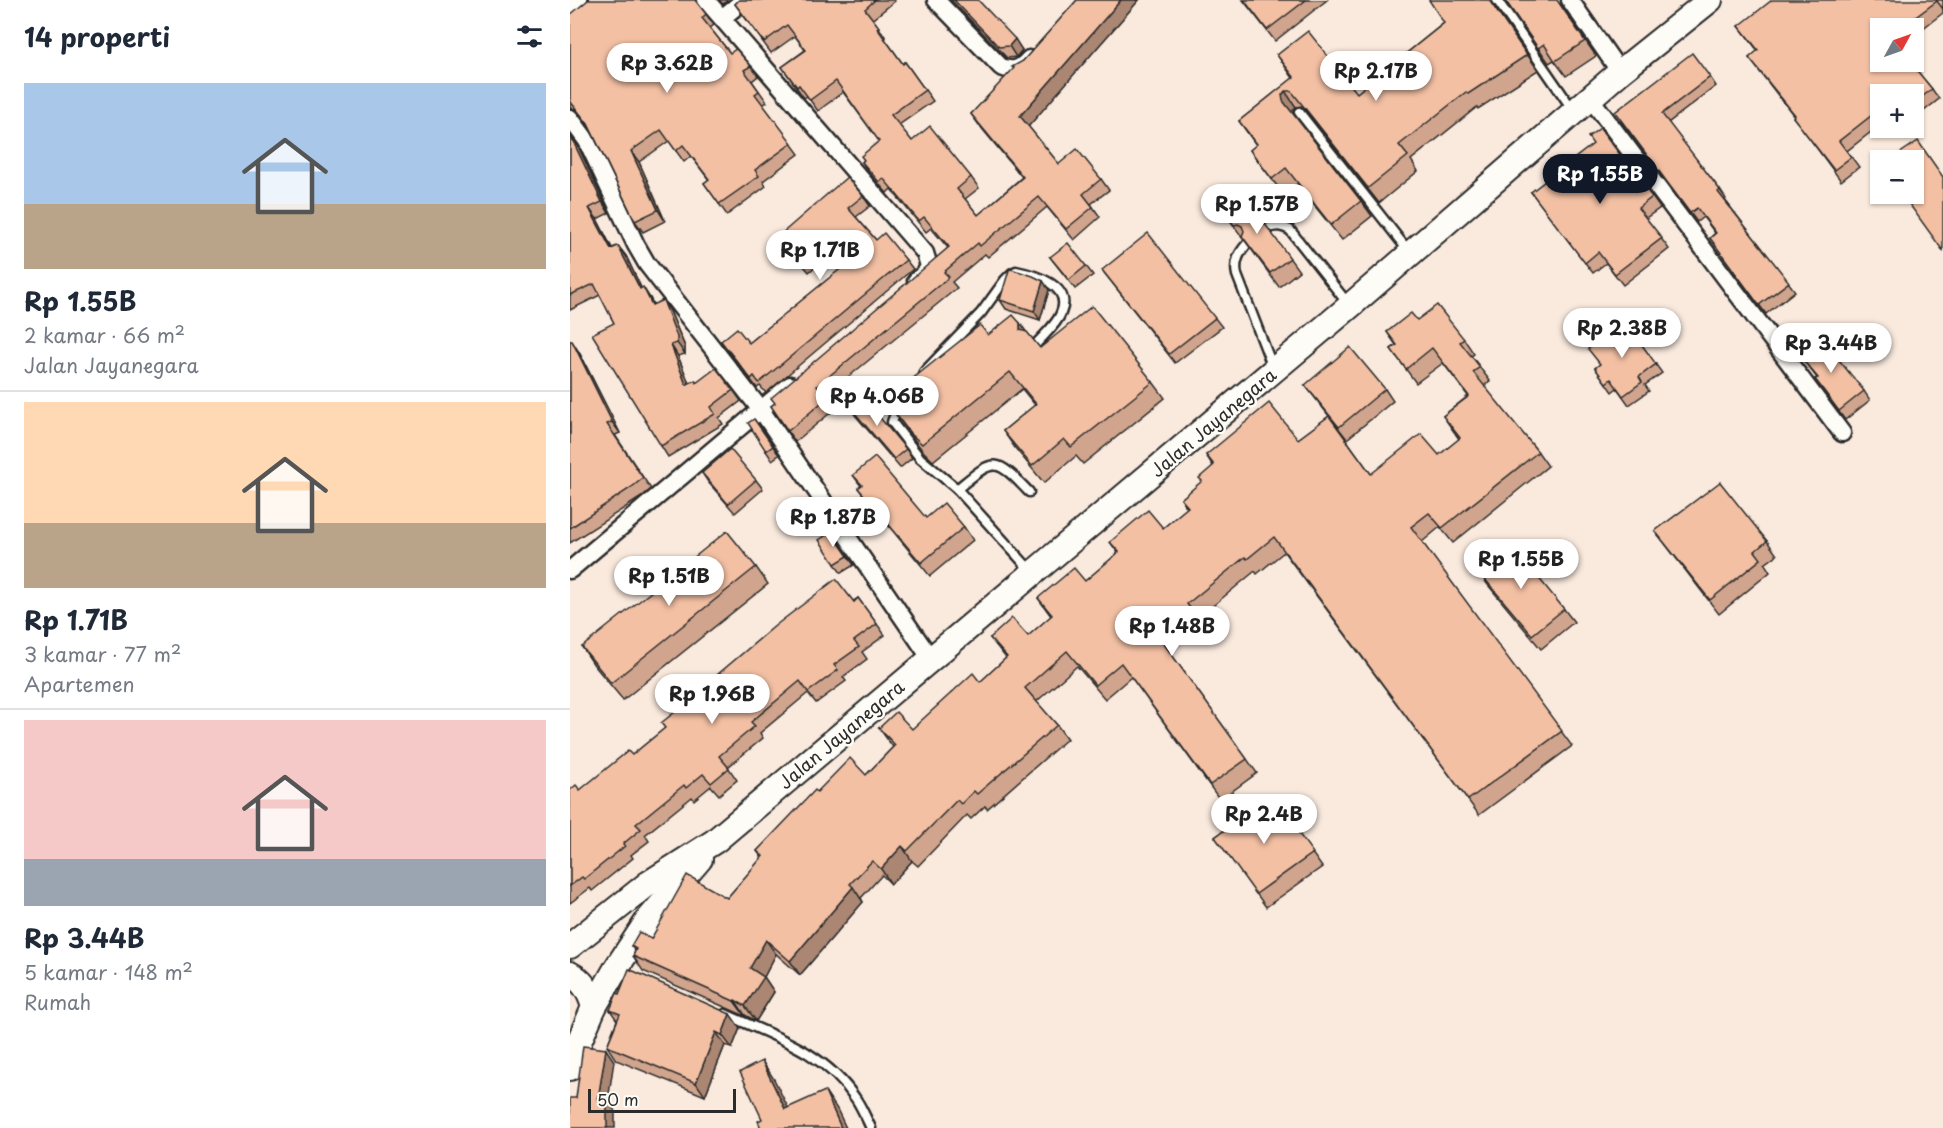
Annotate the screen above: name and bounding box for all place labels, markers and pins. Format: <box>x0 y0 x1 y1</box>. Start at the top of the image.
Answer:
pin: Rp 3.62B <box>605 43 729 94</box>
pin: Rp 2.17B <box>1314 51 1438 102</box>
pin: Rp 1.55B <box>1538 154 1662 205</box>
pin: Rp 1.57B <box>1195 184 1319 235</box>
pin: Rp 1.71B <box>758 230 882 281</box>
pin: Rp 2.38B <box>1560 308 1684 359</box>
pin: Rp 3.44B <box>1769 323 1893 374</box>
pin: Rp 4.06B <box>815 376 939 427</box>
pin: Rp 1.87B <box>771 497 895 548</box>
pin: Rp 1.55B <box>1459 539 1583 590</box>
pin: Rp 1.51B <box>607 556 731 607</box>
pin: Rp 1.48B <box>1110 606 1234 657</box>
pin: Rp 1.96B <box>650 674 774 725</box>
pin: Rp 2.4B <box>1209 794 1319 845</box>

